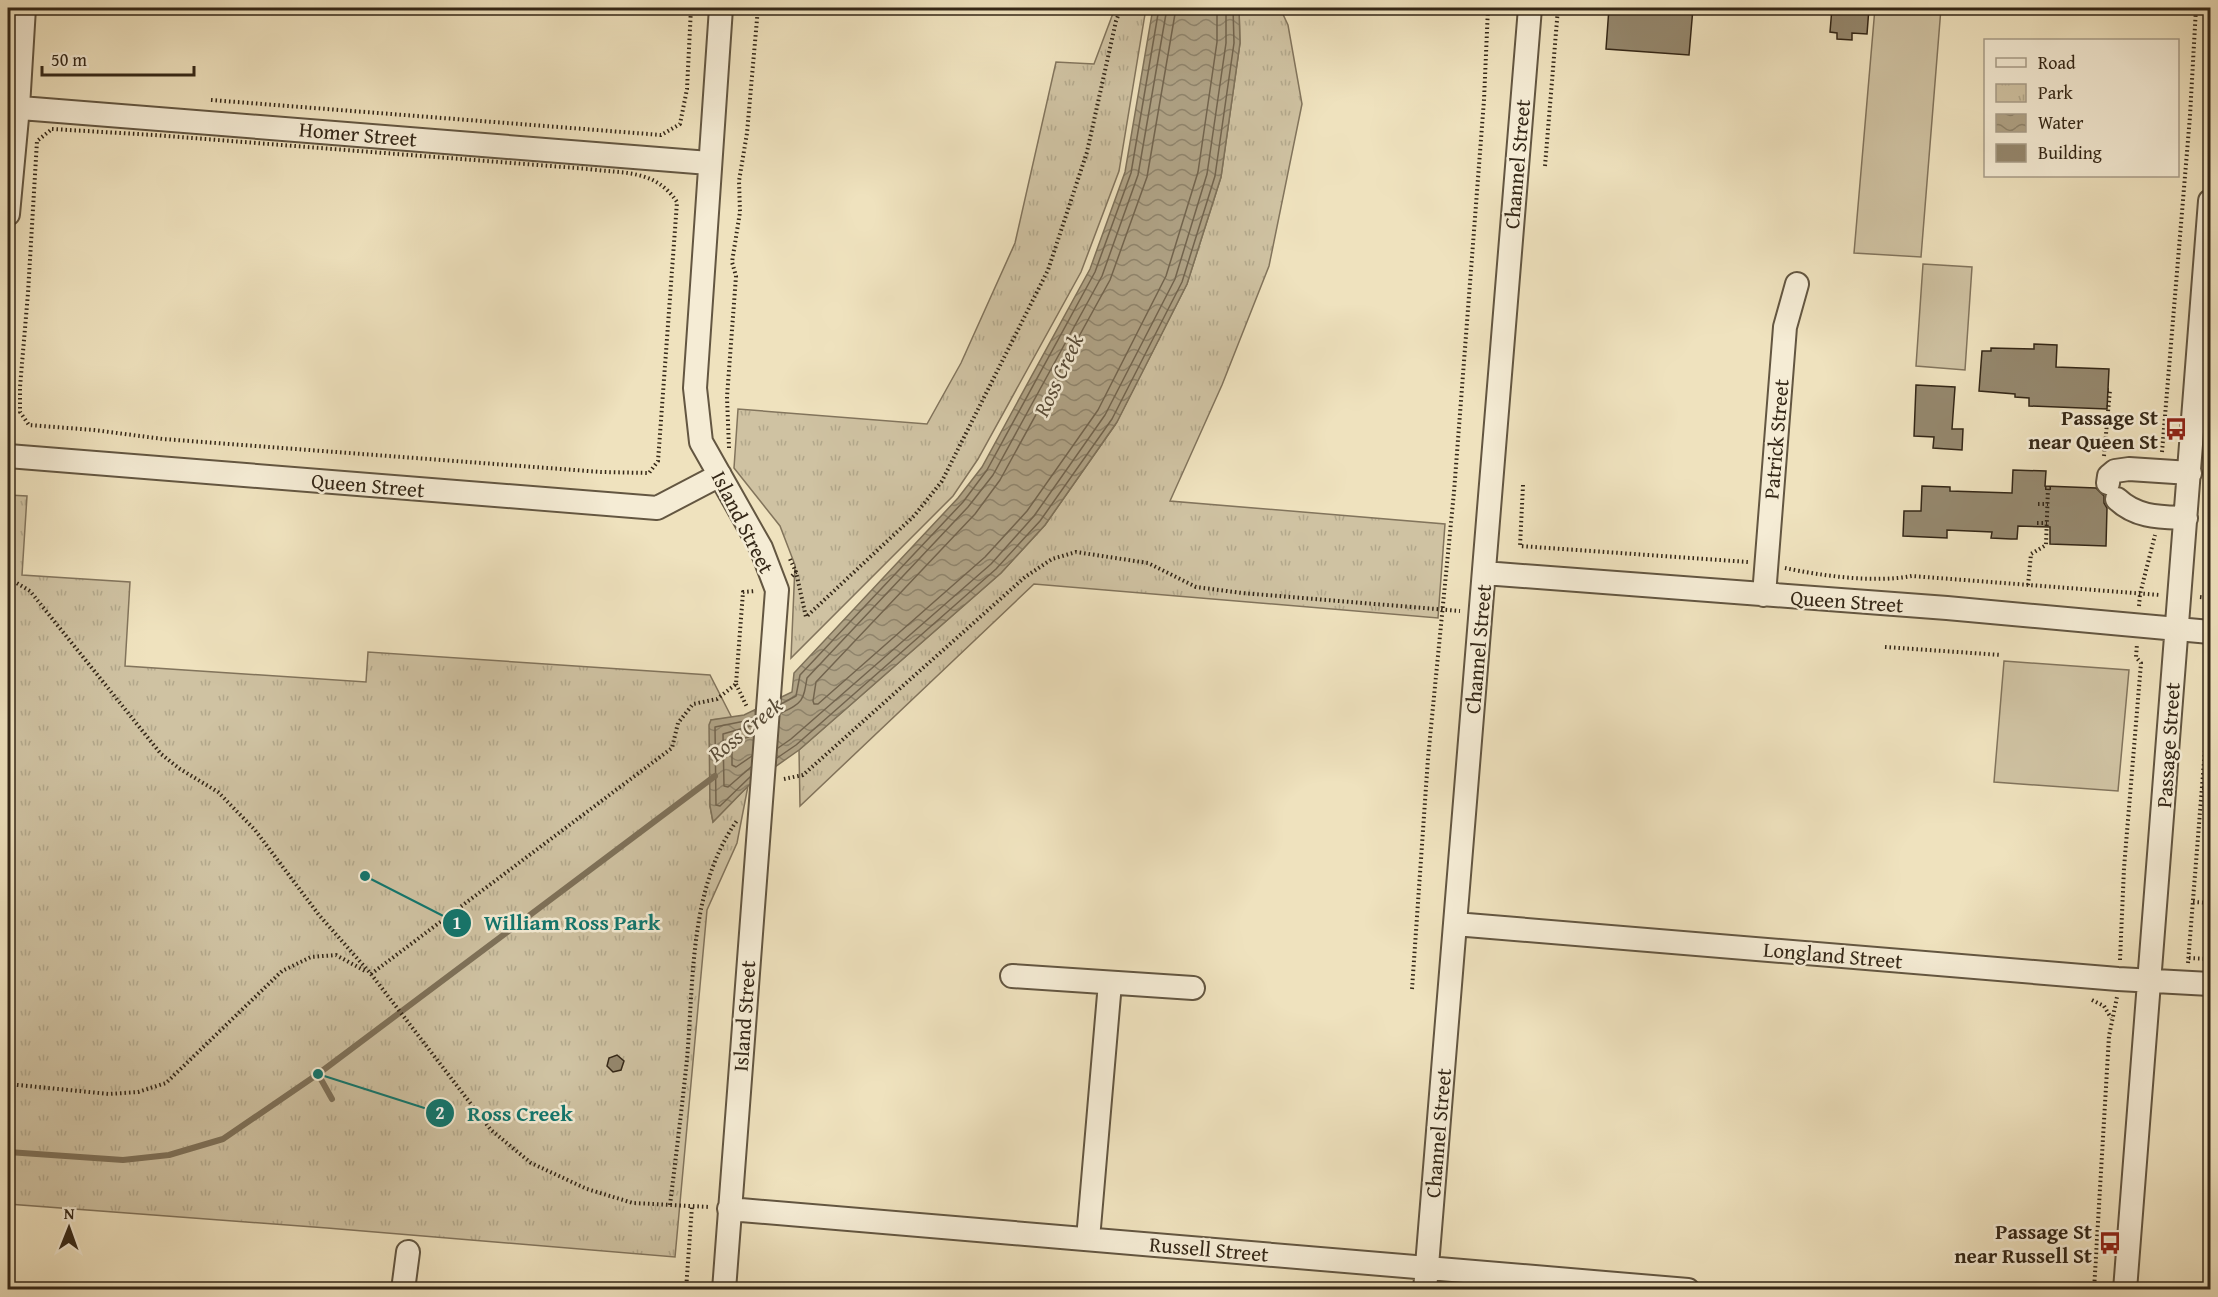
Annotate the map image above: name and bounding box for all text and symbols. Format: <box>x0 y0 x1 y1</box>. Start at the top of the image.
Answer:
scale bar <box>42 39 194 77</box>
legend <box>1984 39 2179 177</box>
text: 50 m <box>51 46 87 73</box>
text: Road <box>2038 49 2076 76</box>
text: Park <box>2038 79 2074 106</box>
street label: Channel Street <box>1496 97 1538 230</box>
text: Water <box>2038 109 2084 136</box>
street label: Homer Street <box>298 113 419 155</box>
text: Building <box>2038 139 2102 166</box>
water label: Ross Creek <box>1025 328 1091 422</box>
street label: Patrick Street <box>1755 377 1797 500</box>
place label: Passage St near Queen St <box>2028 402 2158 457</box>
bus stop icon: Passage St near Queen St <box>2163 416 2189 442</box>
street label: Queen Street <box>310 465 426 505</box>
street label: Island Street <box>704 465 782 579</box>
street label: Channel Street <box>1457 582 1499 715</box>
street label: Queen Street <box>1789 582 1905 620</box>
street label: Passage Street <box>2148 681 2188 809</box>
water label: Ross Creek <box>700 688 790 770</box>
callout: William Ross Park <box>442 903 672 943</box>
text: William Ross Park <box>484 906 661 938</box>
text: 1 <box>452 909 462 936</box>
street label: Longland Street <box>1762 933 1905 977</box>
street label: Island Street <box>725 959 763 1073</box>
street label: Channel Street <box>1417 1066 1459 1199</box>
callout: Ross Creek <box>425 1093 585 1133</box>
text: Ross Creek <box>467 1097 573 1129</box>
text: 2 <box>435 1099 445 1126</box>
north arrow <box>39 1198 99 1258</box>
text: N <box>64 1201 75 1225</box>
place label: Passage St near Russell St <box>1954 1216 2092 1271</box>
street label: Russell Street <box>1148 1228 1270 1270</box>
bus stop icon: Passage St near Russell St <box>2097 1230 2123 1256</box>

